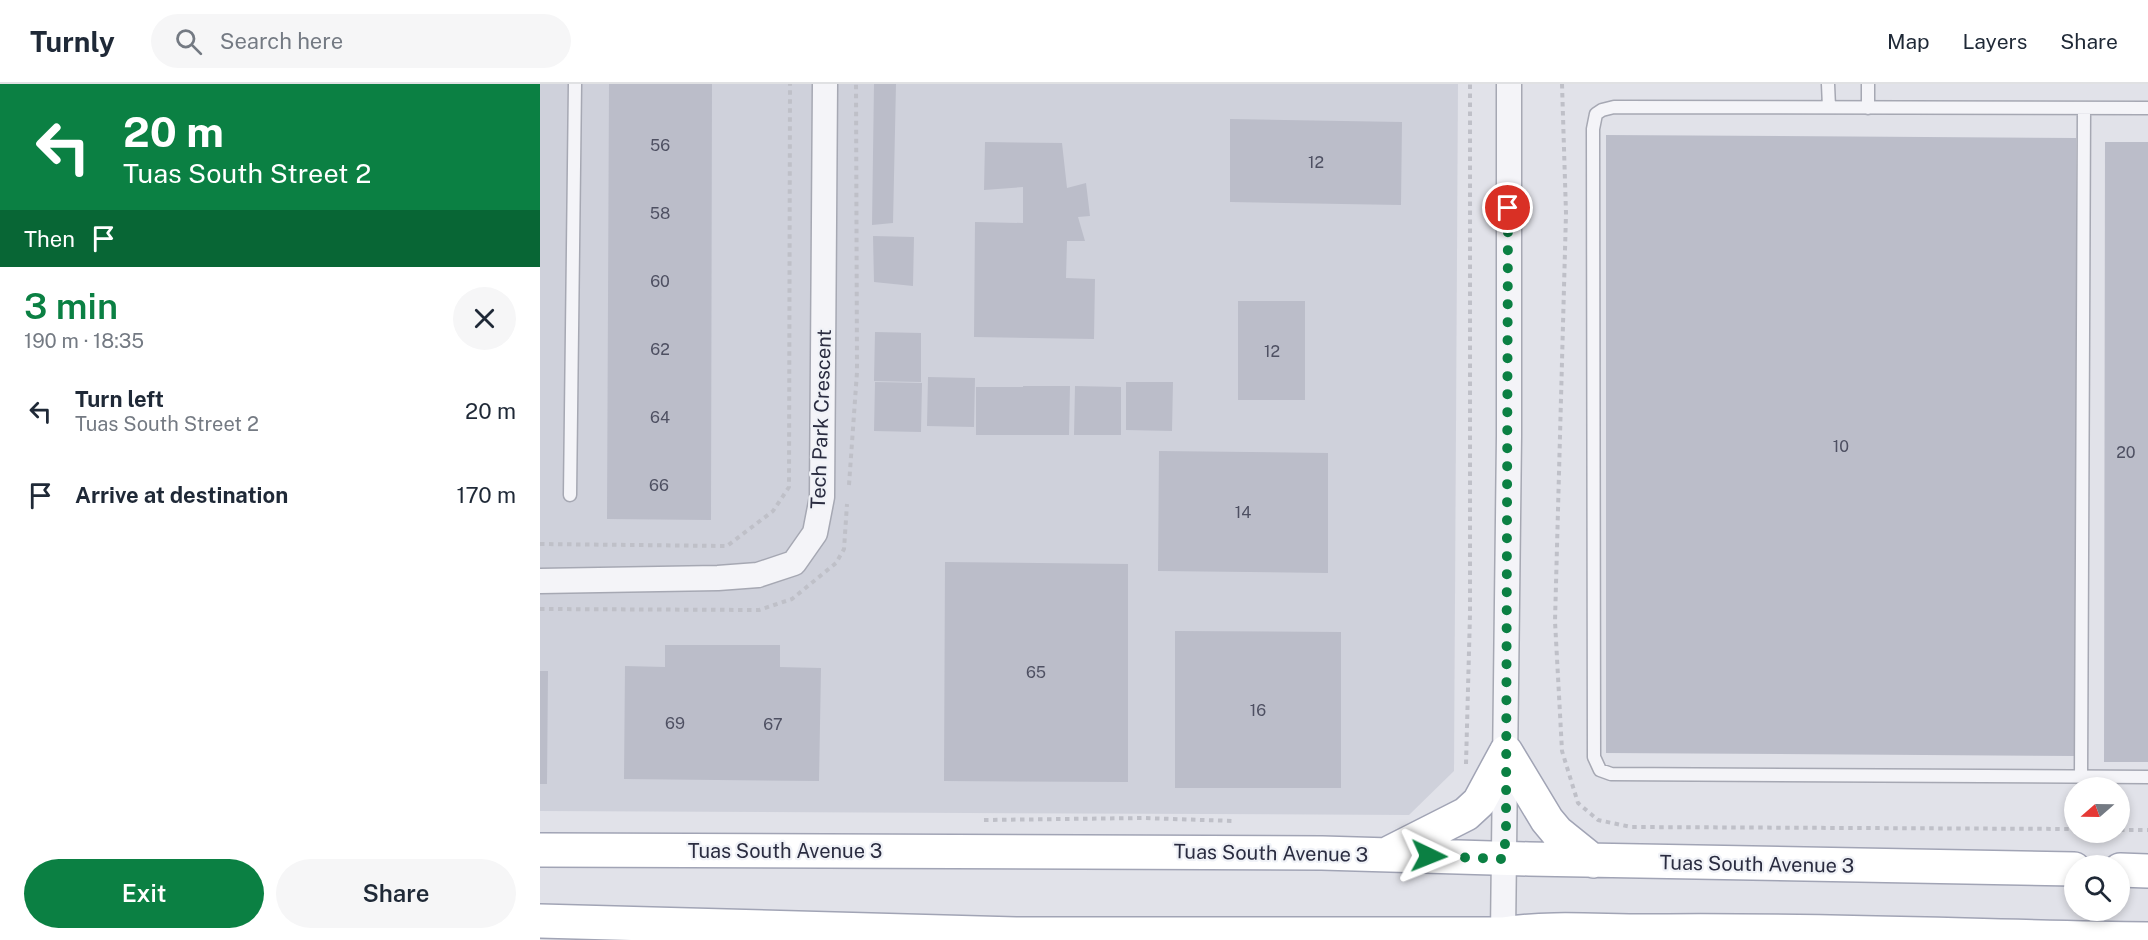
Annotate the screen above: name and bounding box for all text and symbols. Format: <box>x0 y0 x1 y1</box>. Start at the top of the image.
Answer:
search box <box>151 14 571 68</box>
text: Turnly <box>30 25 115 58</box>
icon: search <box>172 25 205 58</box>
text: Search here <box>220 28 343 54</box>
text: Map <box>1887 29 1930 54</box>
text: Layers <box>1963 29 2027 54</box>
text: Share <box>2060 29 2118 54</box>
text: 20 m <box>123 107 224 156</box>
icon: left <box>24 108 102 186</box>
house number: 56 <box>650 136 670 155</box>
house number: 12 <box>1308 153 1324 172</box>
text: Tuas South Street 2 <box>123 157 371 189</box>
pin <box>1482 182 1533 233</box>
icon: arrive <box>1491 191 1524 224</box>
house number: 58 <box>650 204 670 223</box>
icon: arrive <box>87 222 120 255</box>
text: Then <box>24 226 75 252</box>
house number: 60 <box>650 272 670 291</box>
text: 3 min <box>24 285 118 327</box>
button: close <box>453 287 516 350</box>
street label: Tech Park Crescent <box>806 328 836 510</box>
text: 190 m · 18:35 <box>24 329 144 353</box>
house number: 62 <box>650 340 670 359</box>
house number: 12 <box>1264 342 1280 361</box>
text: Turn left <box>75 386 164 412</box>
icon: left <box>24 395 57 428</box>
text: 20 m <box>465 398 516 424</box>
house number: 64 <box>650 408 670 427</box>
text: Tuas South Street 2 <box>75 412 259 436</box>
house number: 10 <box>1833 437 1849 456</box>
house number: 20 <box>2116 443 2136 462</box>
house number: 66 <box>649 476 669 495</box>
icon: arrive <box>24 479 57 512</box>
text: Arrive at destination <box>75 482 288 508</box>
text: 170 m <box>456 482 516 508</box>
house number: 14 <box>1235 503 1251 522</box>
house number: 65 <box>1026 663 1046 682</box>
house number: 16 <box>1250 701 1266 720</box>
house number: 69 <box>665 714 685 733</box>
house number: 67 <box>763 715 783 734</box>
north arrow <box>2064 777 2130 843</box>
map controls <box>2064 777 2130 921</box>
position arrow <box>1397 824 1461 888</box>
street label: Tuas South Avenue 3 <box>688 839 882 863</box>
street label: Tuas South Avenue 3 <box>1173 839 1369 867</box>
street label: Tuas South Avenue 3 <box>1659 850 1855 878</box>
button: search <box>2064 855 2130 921</box>
button: Exit <box>24 859 264 928</box>
button: Share <box>276 859 516 928</box>

